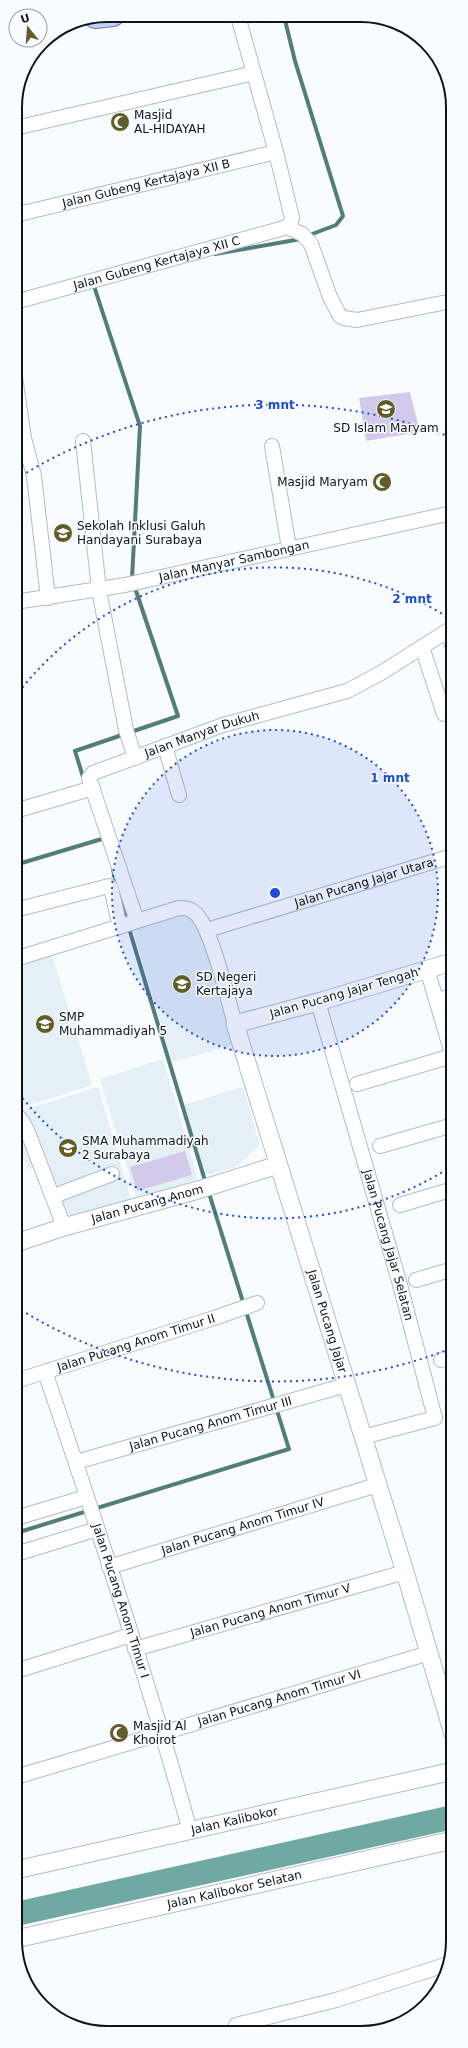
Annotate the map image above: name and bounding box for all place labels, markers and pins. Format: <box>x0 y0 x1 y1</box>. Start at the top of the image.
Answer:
place label: Masjid AL-HIDAYAH <box>134 108 206 136</box>
mosque icon: Masjid AL-HIDAYAH <box>109 111 131 133</box>
school or university icon: SD Islam Maryam <box>375 398 397 420</box>
place label: SD Islam Maryam <box>333 421 439 435</box>
mosque icon: Masjid Maryam <box>371 471 393 493</box>
place label: Masjid Maryam <box>277 475 368 489</box>
place label: Sekolah Inklusi Galuh Handayani Surabaya <box>77 519 206 547</box>
school or university icon: Sekolah Inklusi Galuh Handayani Surabaya <box>52 522 74 544</box>
centre of rings <box>268 886 282 900</box>
place label: SD Negeri Kertajaya <box>196 970 256 998</box>
school or university icon: SD Negeri Kertajaya <box>171 973 193 995</box>
place label: SMP Muhammadiyah 5 <box>59 1010 167 1038</box>
school or university icon: SMP Muhammadiyah 5 <box>34 1013 56 1035</box>
place label: SMA Muhammadiyah 2 Surabaya <box>82 1134 209 1162</box>
school or university icon: SMA Muhammadiyah 2 Surabaya <box>57 1137 79 1159</box>
place label: Masjid Al Khoirot <box>133 1719 187 1747</box>
mosque icon: Masjid Al Khoirot <box>108 1722 130 1744</box>

